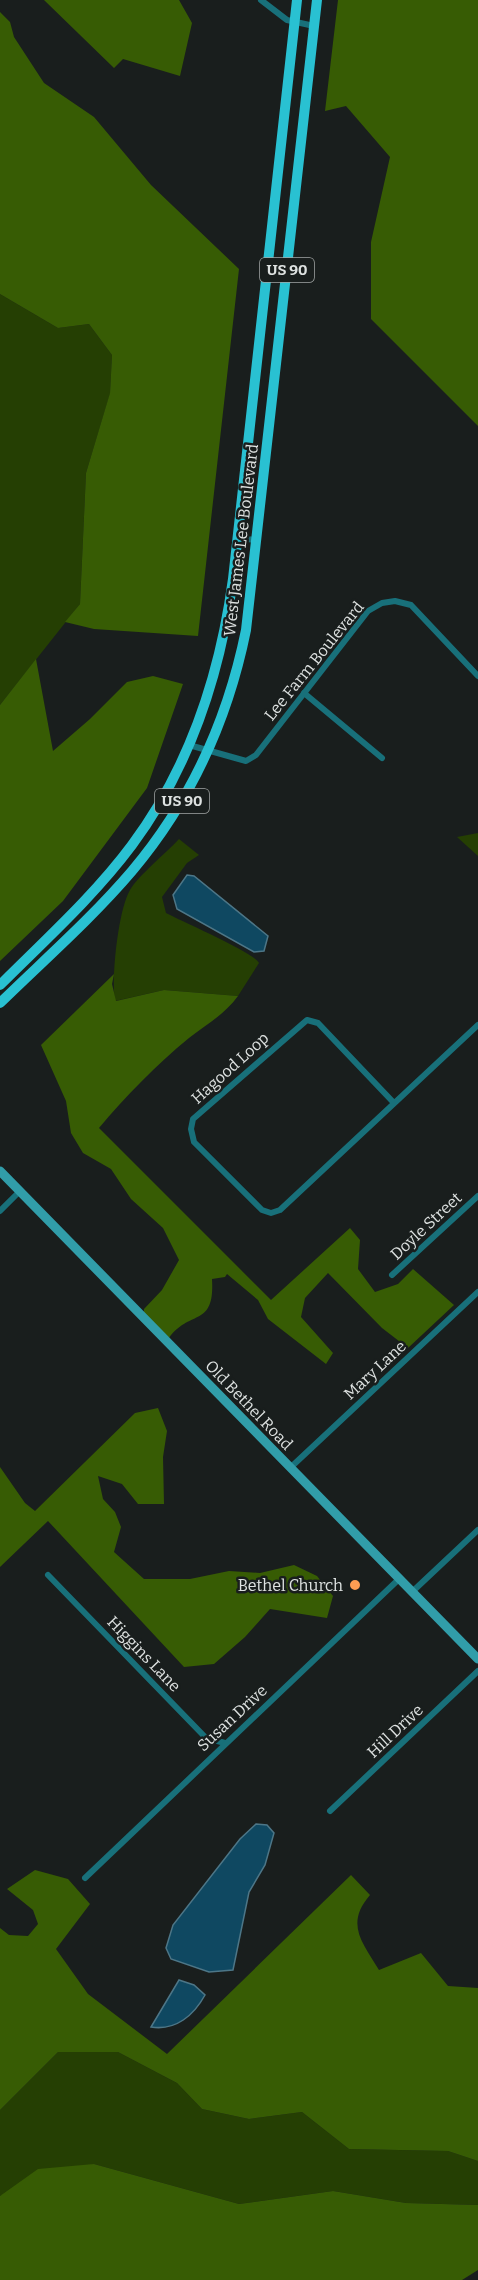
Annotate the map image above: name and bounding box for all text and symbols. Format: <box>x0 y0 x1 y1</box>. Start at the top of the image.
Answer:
road number: US 90 <box>260 258 314 282</box>
street label: West James Lee Boulevard <box>220 442 262 637</box>
street label: Lee Farm Boulevard <box>260 597 368 724</box>
road number: US 90 <box>155 789 209 813</box>
street label: Hagood Loop <box>187 1028 273 1108</box>
street label: Doyle Street <box>386 1188 466 1264</box>
street label: Mary Lane <box>340 1336 410 1404</box>
street label: Old Bethel Road <box>201 1356 297 1454</box>
place label: Bethel Church <box>238 1576 343 1595</box>
marker: Bethel Church <box>348 1578 362 1592</box>
street label: Higgins Lane <box>103 1612 185 1696</box>
street label: Susan Drive <box>193 1681 271 1755</box>
street label: Hill Drive <box>363 1700 427 1762</box>

